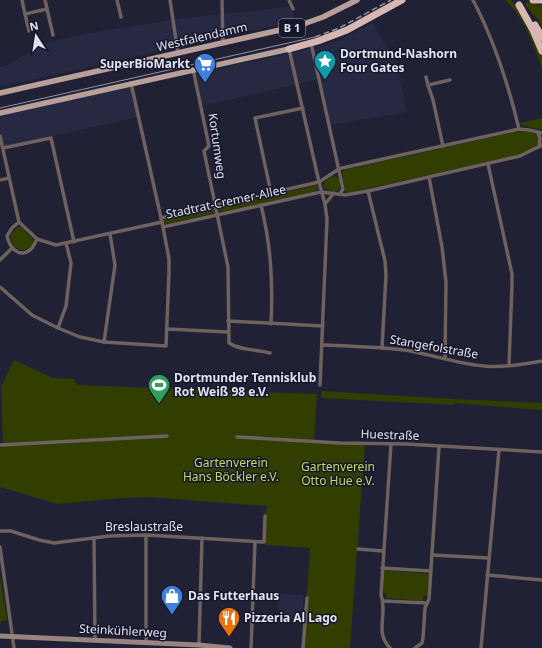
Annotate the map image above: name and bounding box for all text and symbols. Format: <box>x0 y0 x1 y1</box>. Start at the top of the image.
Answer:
north arrow <box>16 16 56 56</box>
text: N <box>28 17 40 34</box>
street label: Westfalendamm <box>155 18 249 55</box>
road number: B 1 <box>279 19 305 37</box>
place label: Dortmund-Nashorn Four Gates <box>340 45 457 76</box>
place icon: Dortmund-Nashorn Four Gates <box>312 48 338 81</box>
supermarket icon: SuperBioMarkt <box>192 51 218 84</box>
place label: SuperBioMarkt <box>100 55 190 72</box>
street label: Kortumweg <box>204 112 231 180</box>
street label: Stadtrat-Cremer-Allee <box>164 180 288 223</box>
street label: Stangefolstraße <box>389 330 480 363</box>
place label: Dortmunder Tennisklub Rot Weiß 98 e.V. <box>174 369 317 400</box>
sports icon: Dortmunder Tennisklub Rot Weiß 98 e.V. <box>146 372 172 405</box>
street label: Huestraße <box>360 425 420 444</box>
park label: Gartenverein Hans Böckler e.V. <box>183 454 279 485</box>
park label: Gartenverein Otto Hue e.V. <box>301 458 375 489</box>
street label: Breslaustraße <box>105 518 183 535</box>
shop icon: Das Futterhaus <box>159 583 185 616</box>
place label: Das Futterhaus <box>188 587 279 604</box>
restaurant icon: Pizzeria Al Lago <box>216 605 242 638</box>
place label: Pizzeria Al Lago <box>244 609 337 626</box>
street label: Steinkühlerweg <box>79 620 167 641</box>

